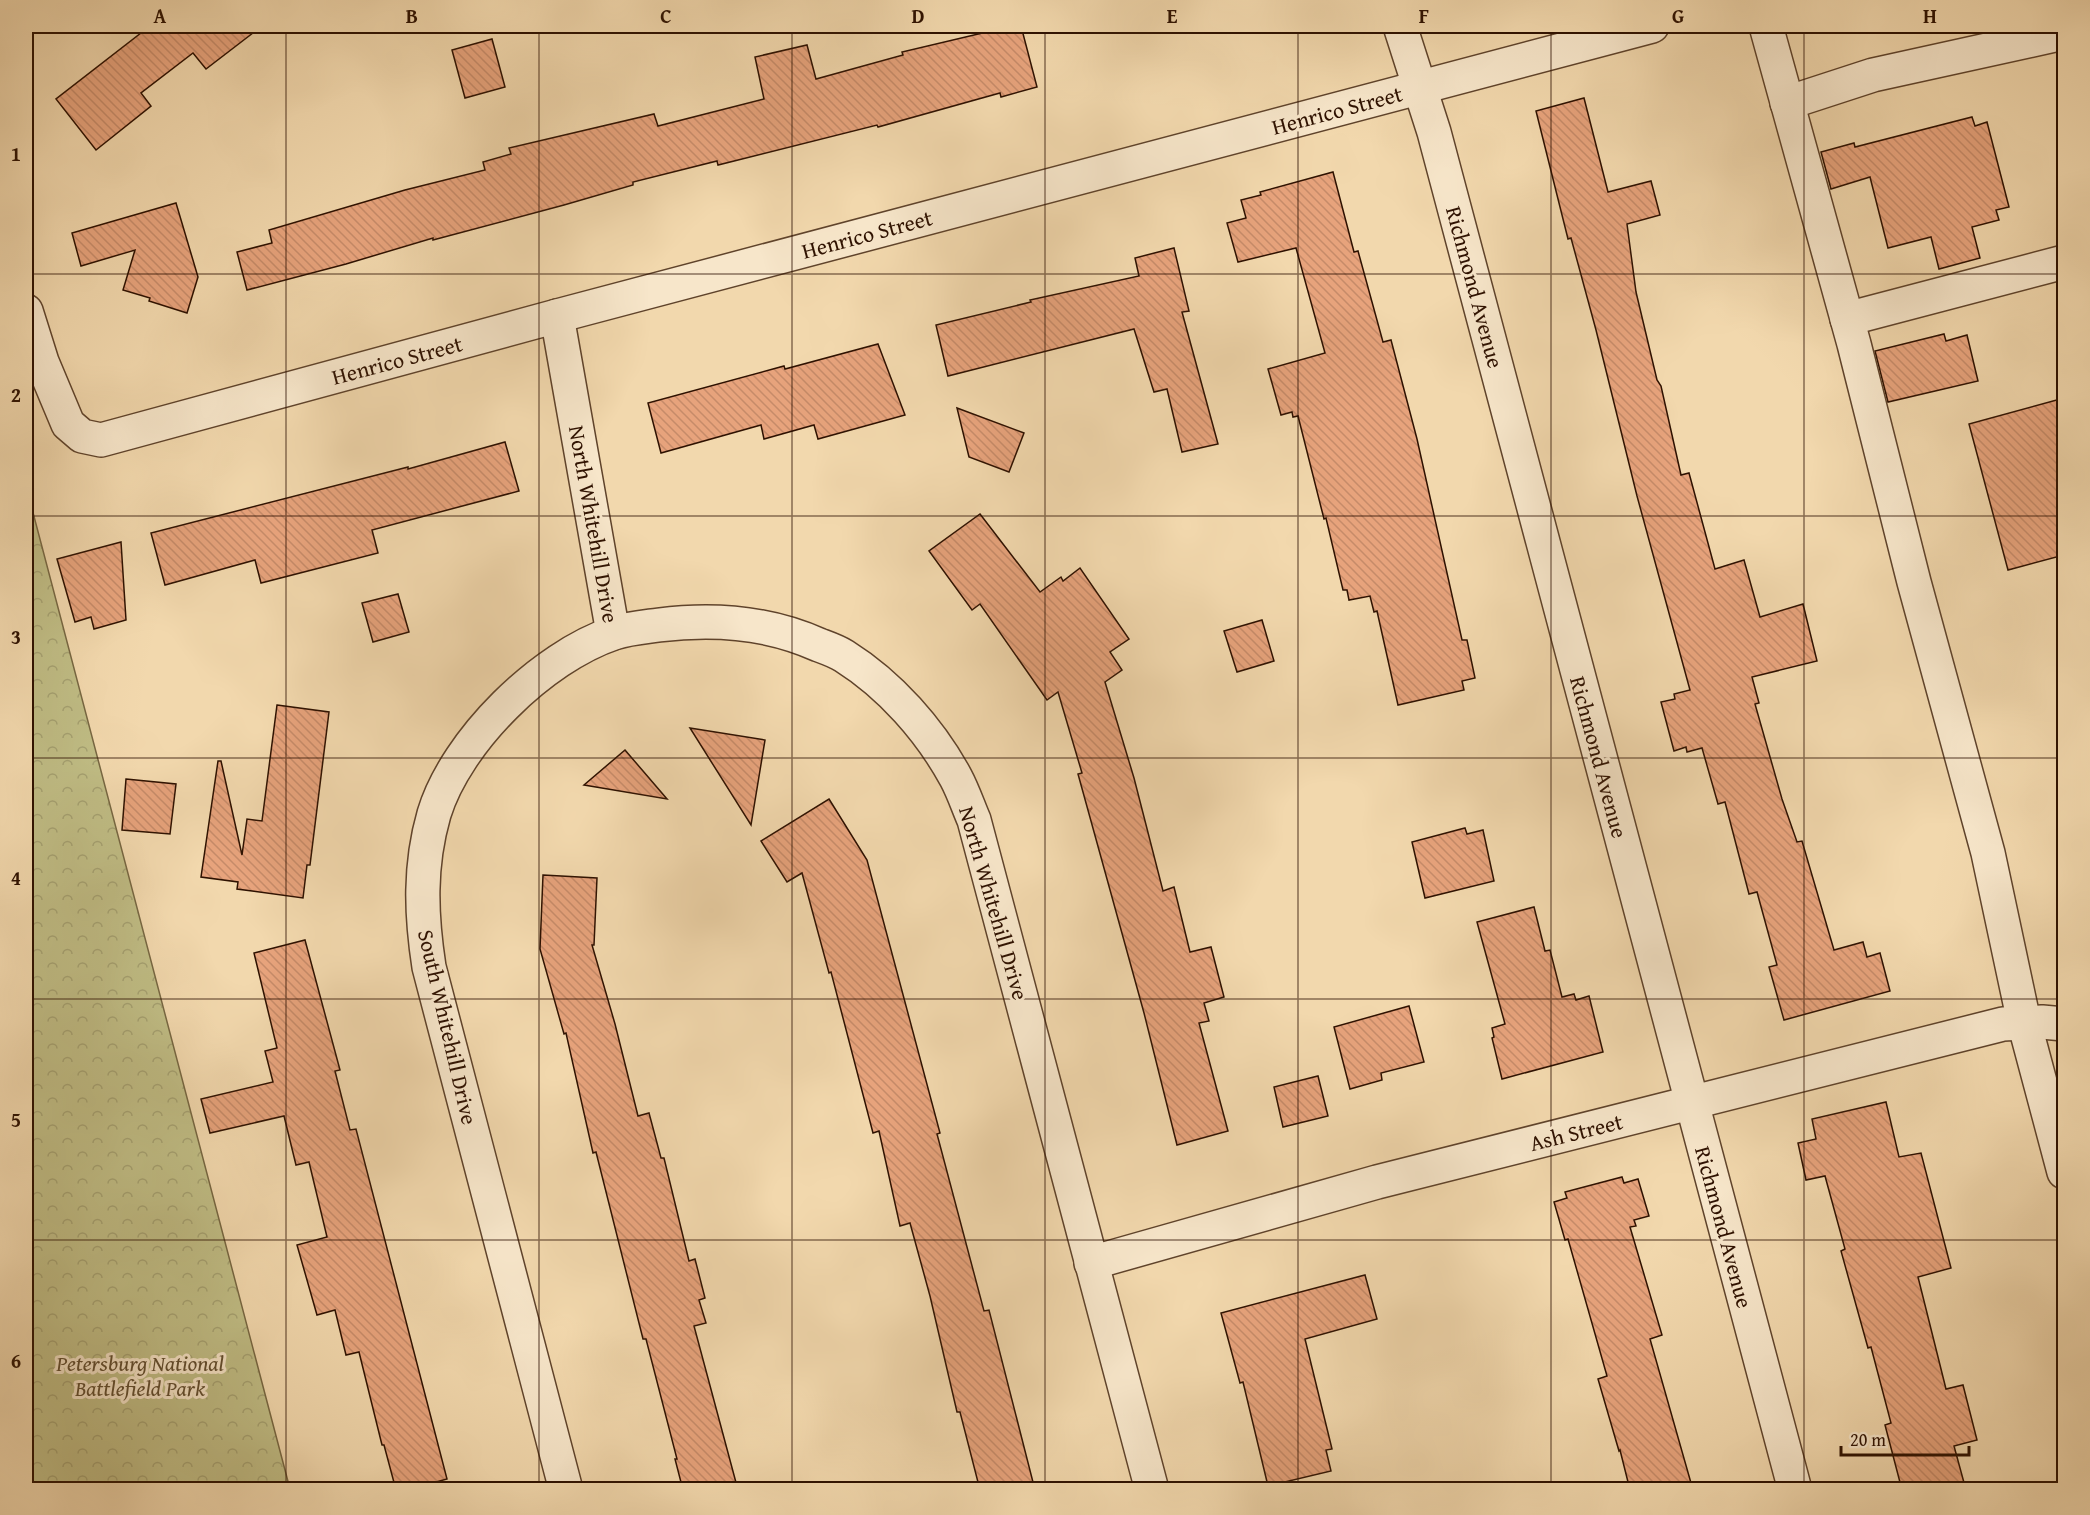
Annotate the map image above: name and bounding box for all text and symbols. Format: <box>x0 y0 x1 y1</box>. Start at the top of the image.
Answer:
text: A <box>154 1 167 30</box>
text: B <box>406 1 418 30</box>
text: C <box>660 1 672 30</box>
text: D <box>911 1 925 30</box>
text: E <box>1167 1 1178 30</box>
text: F <box>1419 1 1429 30</box>
text: G <box>1672 1 1684 30</box>
text: H <box>1923 1 1937 30</box>
street label: Henrico Street <box>1268 77 1406 143</box>
text: 1 <box>11 139 21 168</box>
street label: Henrico Street <box>798 201 936 267</box>
street label: Richmond Avenue <box>1438 203 1512 371</box>
street label: Henrico Street <box>328 327 466 393</box>
text: 2 <box>11 380 21 409</box>
street label: North Whitehill Drive <box>561 423 627 625</box>
text: 3 <box>11 622 21 651</box>
street label: Richmond Avenue <box>1562 673 1636 841</box>
street label: North Whitehill Drive <box>951 802 1037 1004</box>
text: 4 <box>11 863 21 892</box>
street label: South Whitehill Drive <box>410 926 486 1128</box>
text: 5 <box>11 1105 21 1134</box>
street label: Ash Street <box>1526 1105 1626 1159</box>
street label: Richmond Avenue <box>1687 1143 1761 1311</box>
text: 6 <box>11 1346 21 1375</box>
park label: Petersburg National Battlefield Park <box>55 1347 224 1404</box>
scale bar <box>1841 1419 1968 1457</box>
text: 20 m <box>1850 1426 1886 1453</box>

